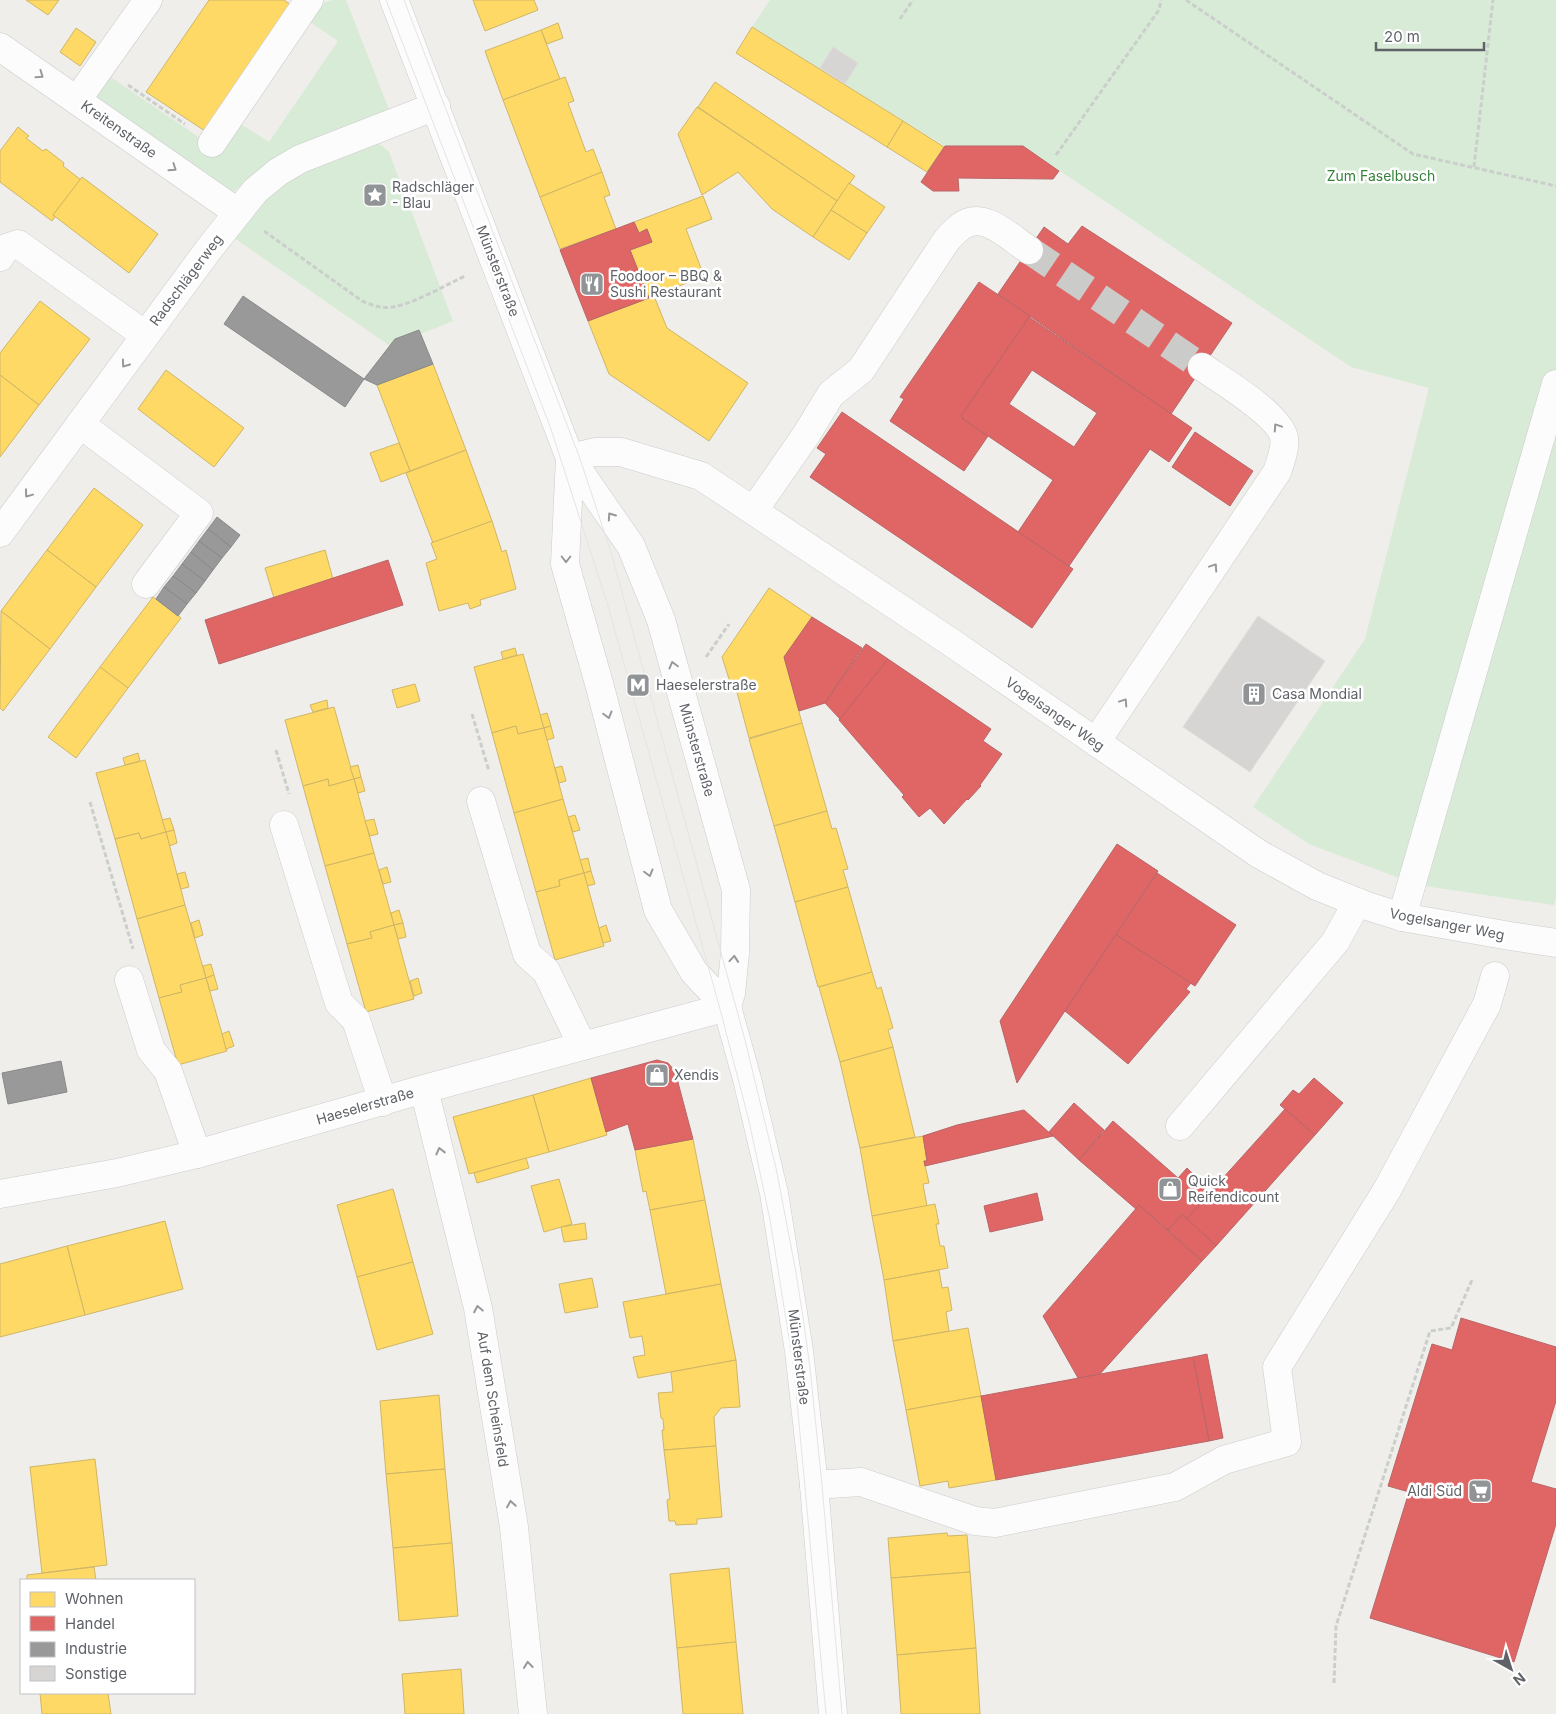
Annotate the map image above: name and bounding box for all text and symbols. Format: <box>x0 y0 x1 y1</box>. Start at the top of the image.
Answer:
scale bar <box>1376 20 1484 52</box>
text: 20 m <box>1384 27 1420 46</box>
one-way arrow <box>34 69 44 78</box>
street label: Kreitenstraße <box>78 96 161 161</box>
one-way arrow <box>168 162 177 171</box>
park label: Zum Faselbusch <box>1327 167 1435 184</box>
place label: Radschläger - Blau <box>392 178 474 211</box>
place icon: Radschläger - Blau <box>362 182 388 208</box>
street label: Münsterstraße <box>473 223 524 319</box>
street label: Radschlägerweg <box>146 231 226 329</box>
place label: Foodoor – BBQ & Sushi Restaurant <box>610 267 722 300</box>
restaurant icon: Foodoor – BBQ & Sushi Restaurant <box>579 271 605 297</box>
one-way arrow <box>122 358 131 368</box>
one-way arrow <box>1274 423 1283 432</box>
one-way arrow <box>25 489 35 498</box>
one-way arrow <box>608 512 617 522</box>
one-way arrow <box>561 555 571 563</box>
one-way arrow <box>1208 563 1217 573</box>
one-way arrow <box>668 661 679 669</box>
metro station icon: Haeselerstraße <box>625 672 651 698</box>
street label: Vogelsanger Weg <box>1003 673 1108 754</box>
place label: Haeselerstraße <box>656 676 757 693</box>
building icon: Casa Mondial <box>1241 681 1267 707</box>
place label: Casa Mondial <box>1272 685 1362 702</box>
one-way arrow <box>1117 698 1127 707</box>
street label: Münsterstraße <box>676 701 719 799</box>
one-way arrow <box>602 711 612 719</box>
one-way arrow <box>643 868 654 877</box>
street label: Vogelsanger Weg <box>1388 904 1506 943</box>
one-way arrow <box>729 954 740 962</box>
shop icon: Xendis <box>644 1062 670 1088</box>
place label: Xendis <box>674 1066 719 1083</box>
street label: Haeselerstraße <box>314 1083 416 1128</box>
one-way arrow <box>435 1147 446 1156</box>
place label: Quick Reifendicount <box>1188 1172 1279 1205</box>
shop icon: Quick Reifendicount <box>1157 1176 1183 1202</box>
one-way arrow <box>473 1305 484 1314</box>
street label: Münsterstraße <box>785 1308 814 1406</box>
street label: Auf dem Scheinsfeld <box>474 1330 513 1468</box>
supermarket icon: Aldi Süd <box>1467 1478 1493 1504</box>
place label: Aldi Süd <box>1407 1482 1462 1499</box>
one-way arrow <box>506 1500 516 1508</box>
legend <box>20 1579 195 1694</box>
text: Wohnen <box>65 1589 123 1608</box>
text: Handel <box>65 1614 115 1633</box>
text: Industrie <box>65 1639 127 1658</box>
north arrow <box>1486 1644 1536 1694</box>
one-way arrow <box>523 1661 534 1669</box>
text: Sonstige <box>65 1664 127 1683</box>
text: N <box>1510 1670 1529 1689</box>

